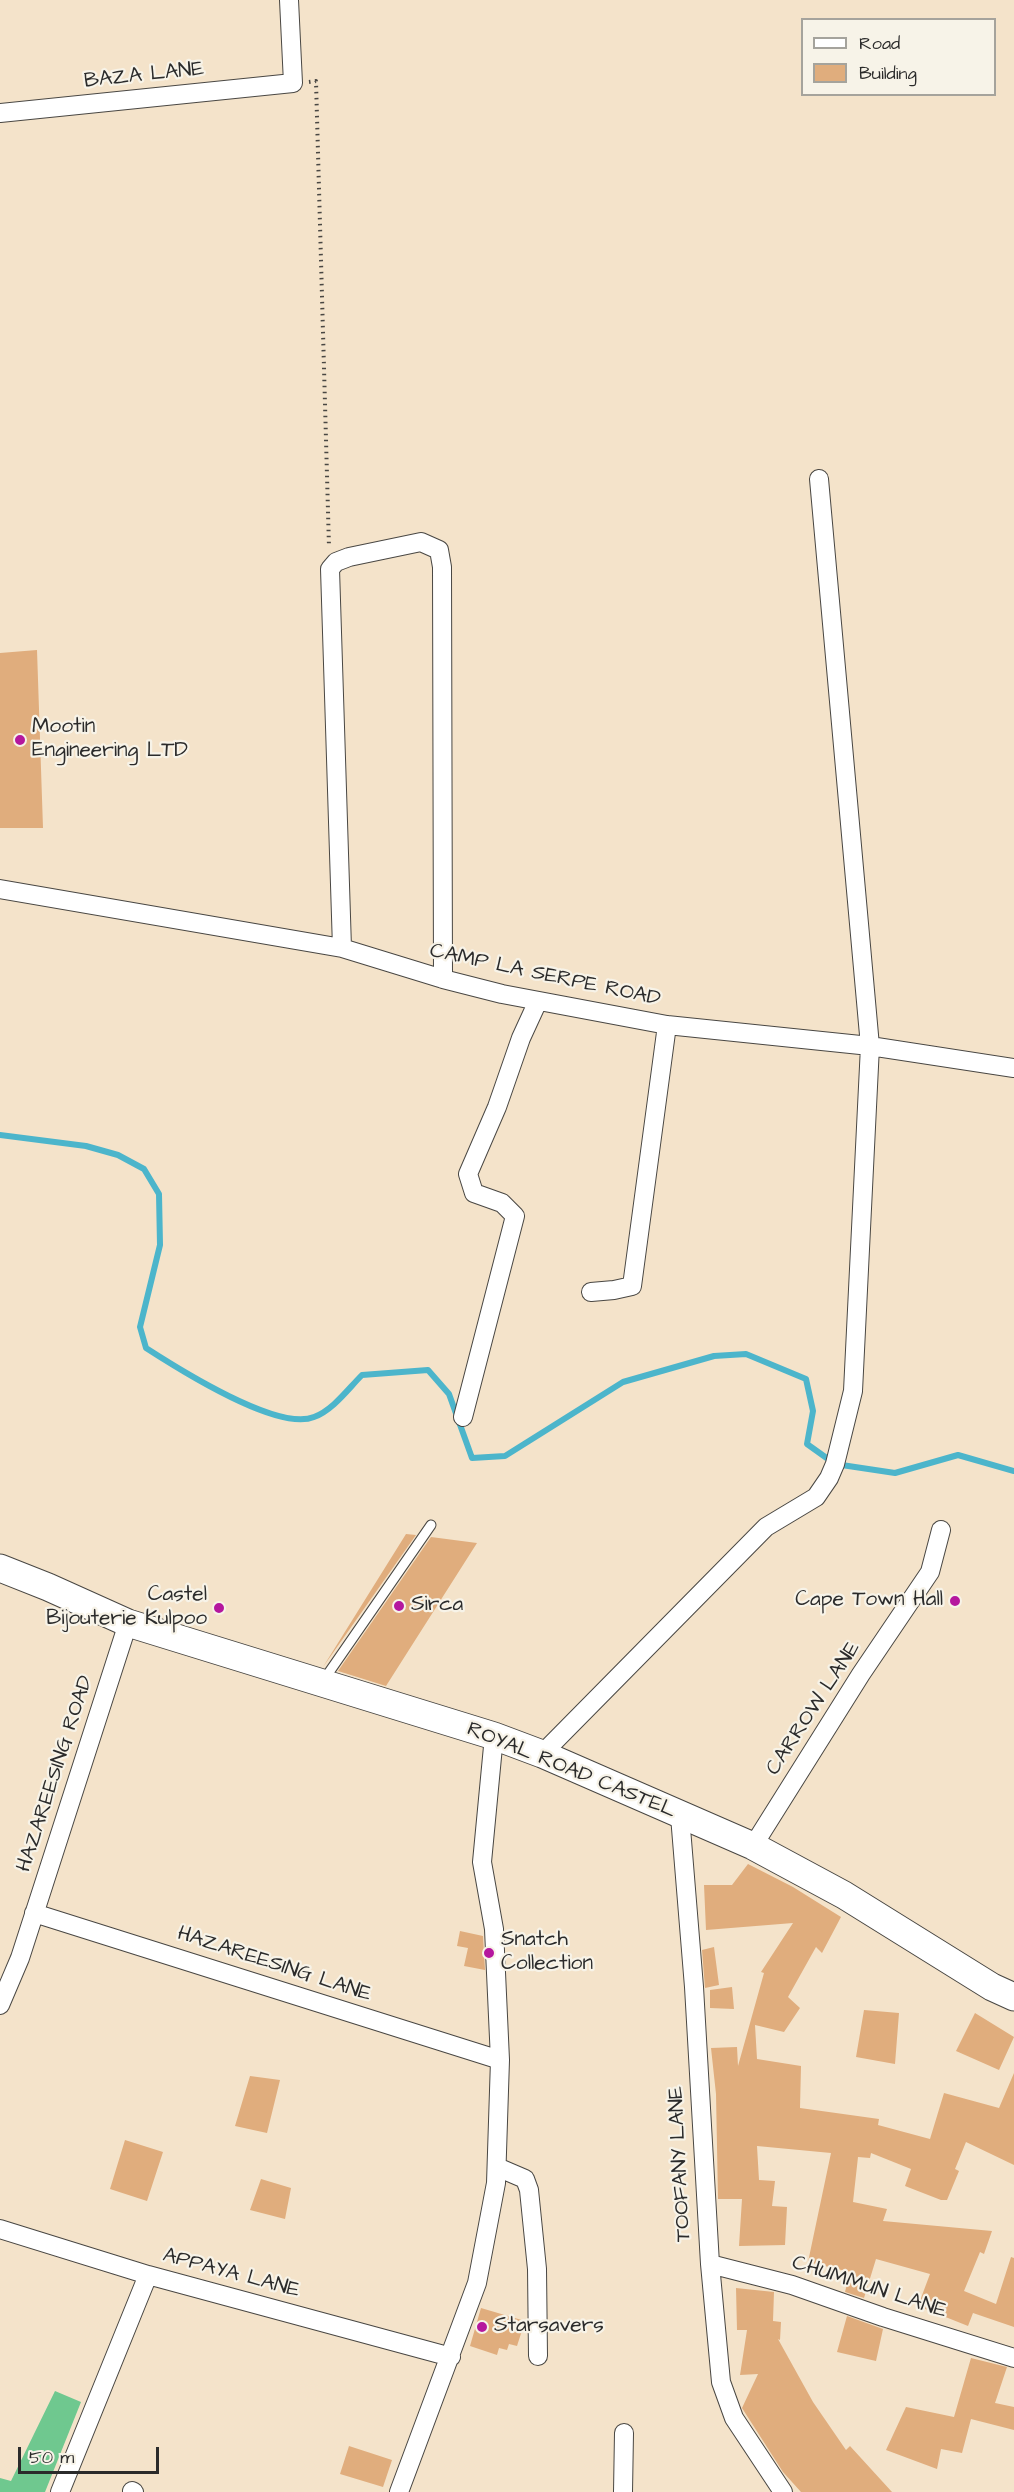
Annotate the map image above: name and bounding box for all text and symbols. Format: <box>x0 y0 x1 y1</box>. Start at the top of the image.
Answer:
legend <box>801 18 996 96</box>
text: Road <box>859 31 900 56</box>
street label: BAZA LANE <box>83 57 205 95</box>
text: Building <box>859 61 917 86</box>
place label: Mootin Engineering LTD <box>32 715 188 765</box>
marker: Mootin Engineering LTD <box>13 733 27 747</box>
street label: CAMP LA SERPE ROAD <box>427 939 663 1013</box>
place label: Castel Bijouterie Kulpoo <box>46 1583 207 1633</box>
place label: Cape Town Hall <box>795 1588 943 1614</box>
place label: Sirca <box>411 1593 463 1619</box>
marker: Cape Town Hall <box>948 1594 962 1608</box>
marker: Sirca <box>392 1599 406 1613</box>
marker: Castel Bijouterie Kulpoo <box>212 1601 226 1615</box>
street label: CARROW LANE <box>761 1638 867 1780</box>
street label: HAZAREESING ROAD <box>12 1673 100 1875</box>
street label: ROYAL ROAD CASTEL <box>463 1718 679 1824</box>
street label: HAZAREESING LANE <box>174 1922 374 2008</box>
place label: Snatch Collection <box>501 1928 593 1978</box>
marker: Snatch Collection <box>482 1946 496 1960</box>
street label: TOOFANY LANE <box>664 2086 698 2242</box>
street label: APPAYA LANE <box>160 2244 302 2304</box>
street label: CHUMMUN LANE <box>789 2251 949 2325</box>
place label: Starsavers <box>494 2314 604 2340</box>
marker: Starsavers <box>475 2320 489 2334</box>
scale bar <box>21 2435 162 2473</box>
text: 50 m <box>29 2445 74 2470</box>

